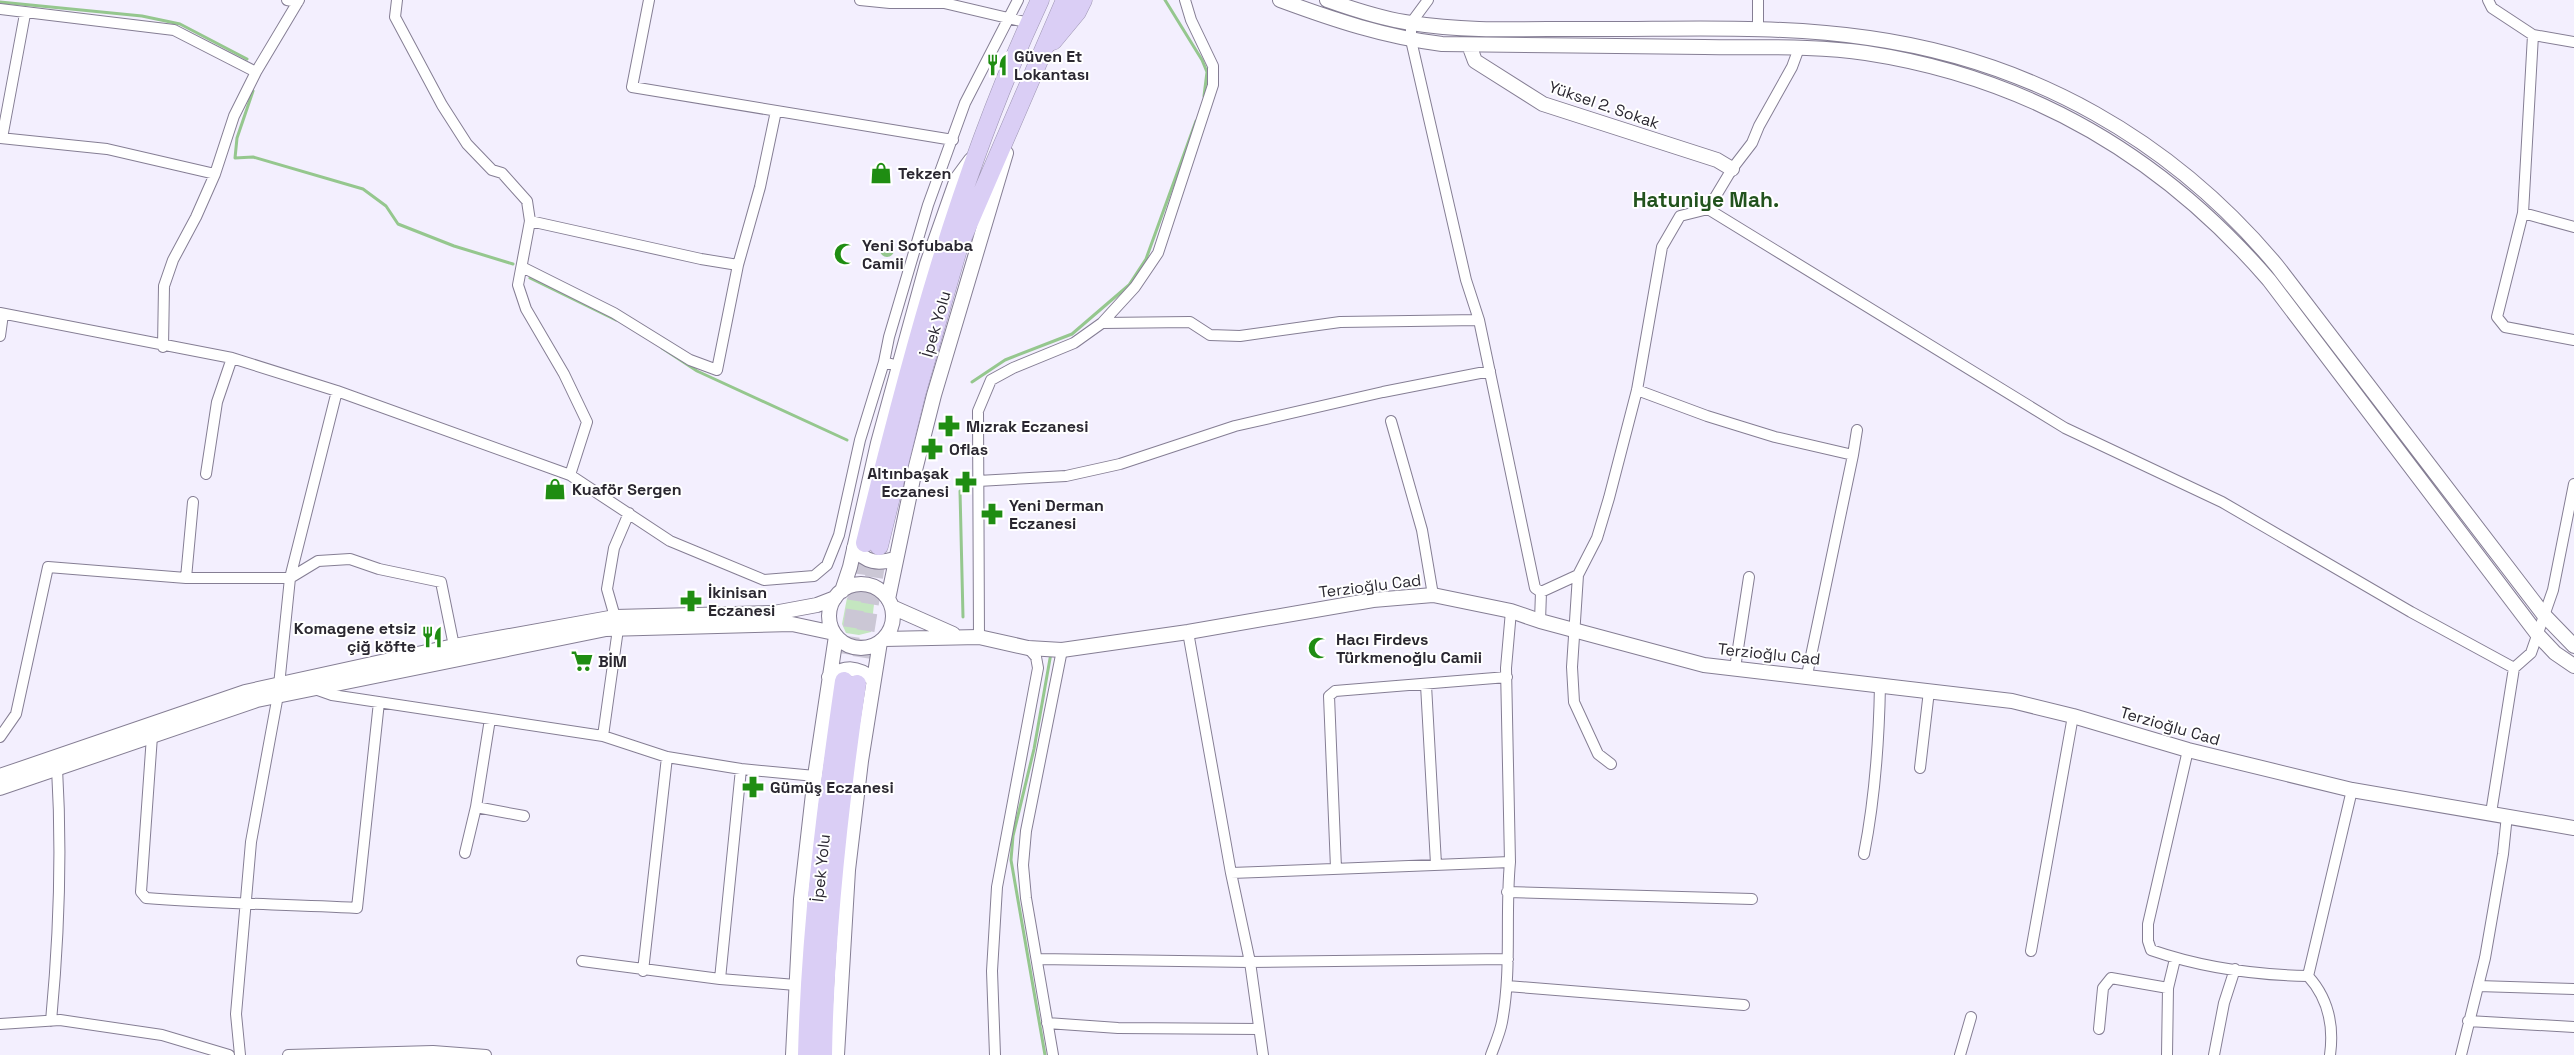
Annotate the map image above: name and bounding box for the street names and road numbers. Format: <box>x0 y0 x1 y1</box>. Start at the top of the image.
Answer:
street label: Yüksel 2. Sokak <box>1546 76 1663 134</box>
street label: İpek Yolu <box>917 288 955 360</box>
street label: Terzioğlu Cad <box>1318 569 1422 603</box>
street label: Terzioğlu Cad <box>1717 638 1821 670</box>
street label: Terzioğlu Cad <box>2118 702 2222 750</box>
street label: İpek Yolu <box>807 833 835 903</box>

